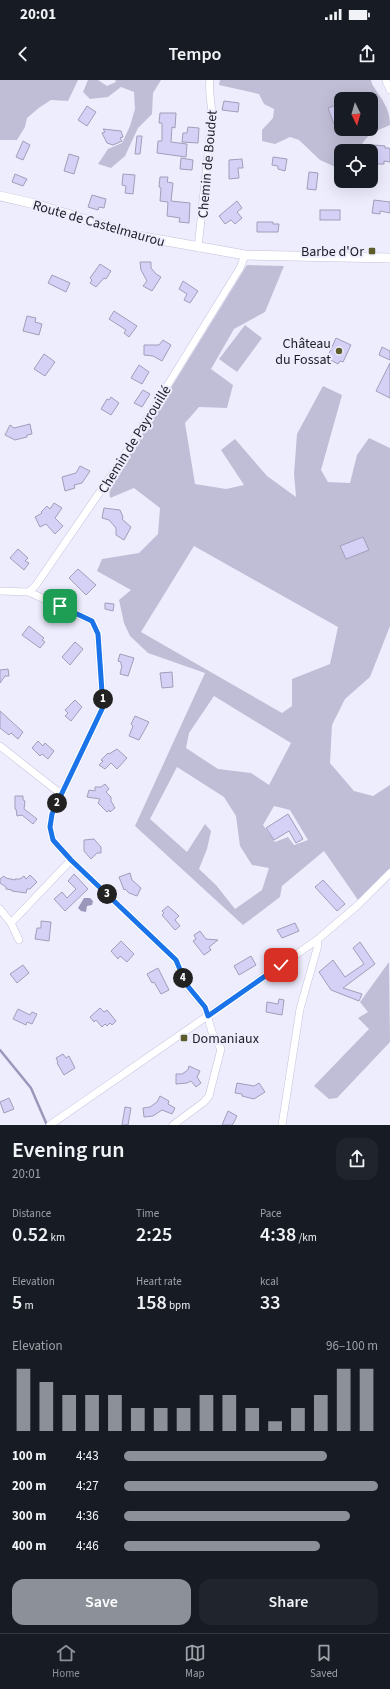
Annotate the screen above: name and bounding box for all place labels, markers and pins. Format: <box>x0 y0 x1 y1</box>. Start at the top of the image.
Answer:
place label: Barbe d'Or <box>301 242 364 262</box>
marker: Barbe d'Or <box>367 246 377 256</box>
place label: Château du Fossat <box>275 334 331 370</box>
marker: Château du Fossat <box>334 346 344 356</box>
pin <box>43 589 77 623</box>
pin: 1 <box>93 689 113 709</box>
pin: 2 <box>47 793 67 813</box>
pin: 3 <box>97 884 117 904</box>
pin <box>264 948 298 982</box>
pin: 4 <box>173 968 193 988</box>
place label: Domaniaux <box>192 1029 260 1049</box>
marker: Domaniaux <box>179 1033 189 1043</box>

